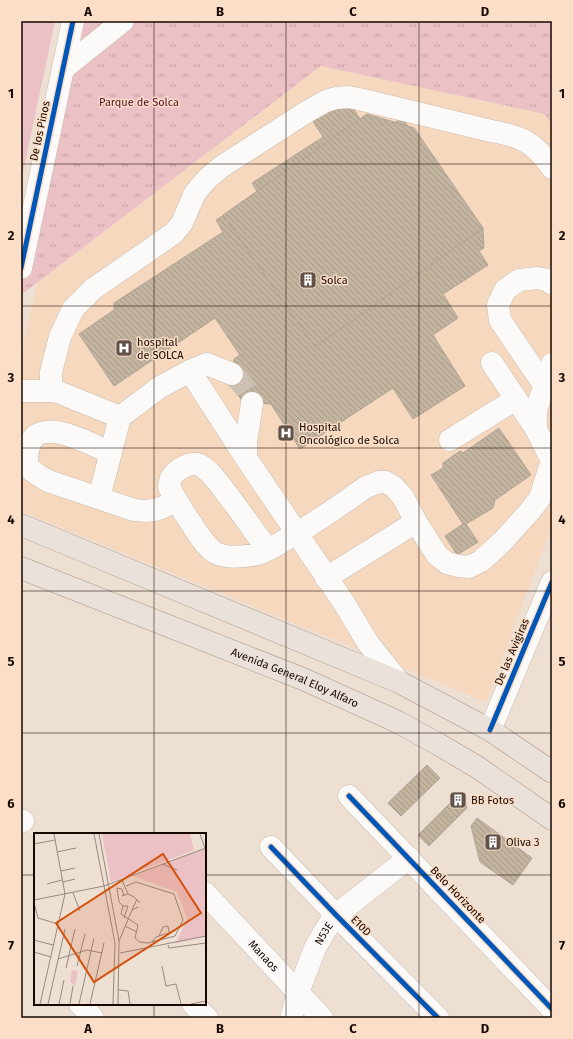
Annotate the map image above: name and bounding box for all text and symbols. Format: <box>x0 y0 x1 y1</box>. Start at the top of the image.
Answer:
text: A <box>83 4 92 19</box>
text: B <box>216 4 224 19</box>
text: C <box>349 4 357 19</box>
text: D <box>481 4 490 19</box>
text: 1 <box>8 86 14 101</box>
text: 1 <box>559 86 565 101</box>
park label: Parque de Solca <box>99 96 179 109</box>
street label: De los Pinos <box>27 100 53 162</box>
text: 2 <box>8 228 15 243</box>
text: 2 <box>559 228 566 243</box>
building icon: Solca <box>298 270 318 290</box>
place label: Solca <box>321 274 348 287</box>
place label: hospital de SOLCA <box>137 336 184 362</box>
hospital icon: hospital de SOLCA <box>114 338 134 358</box>
text: 3 <box>7 370 15 385</box>
text: 3 <box>558 370 566 385</box>
place label: Hospital Oncológico de Solca <box>299 421 400 447</box>
hospital icon: Hospital Oncológico de Solca <box>276 423 296 443</box>
text: 4 <box>7 512 15 527</box>
text: 4 <box>558 512 566 527</box>
street label: De las Avigiras <box>492 617 532 687</box>
street label: Avenida General Eloy Alfaro <box>229 645 361 710</box>
text: 5 <box>8 654 15 669</box>
text: 5 <box>559 654 566 669</box>
building icon: BB Fotos <box>448 790 468 810</box>
place label: BB Fotos <box>471 794 514 807</box>
text: 6 <box>7 796 15 811</box>
text: 6 <box>558 796 566 811</box>
building icon: Oliva 3 <box>483 832 503 852</box>
inset map <box>34 833 206 1005</box>
place label: Oliva 3 <box>506 836 540 849</box>
street label: Belo Horizonte <box>428 864 488 926</box>
street label: E10D <box>348 913 374 939</box>
street label: N53E <box>312 919 336 947</box>
street label: Manaos <box>246 937 282 974</box>
text: 7 <box>8 938 14 953</box>
text: 7 <box>559 938 565 953</box>
text: A <box>83 1021 92 1036</box>
text: B <box>216 1021 224 1036</box>
text: C <box>349 1021 357 1036</box>
text: D <box>481 1021 490 1036</box>

